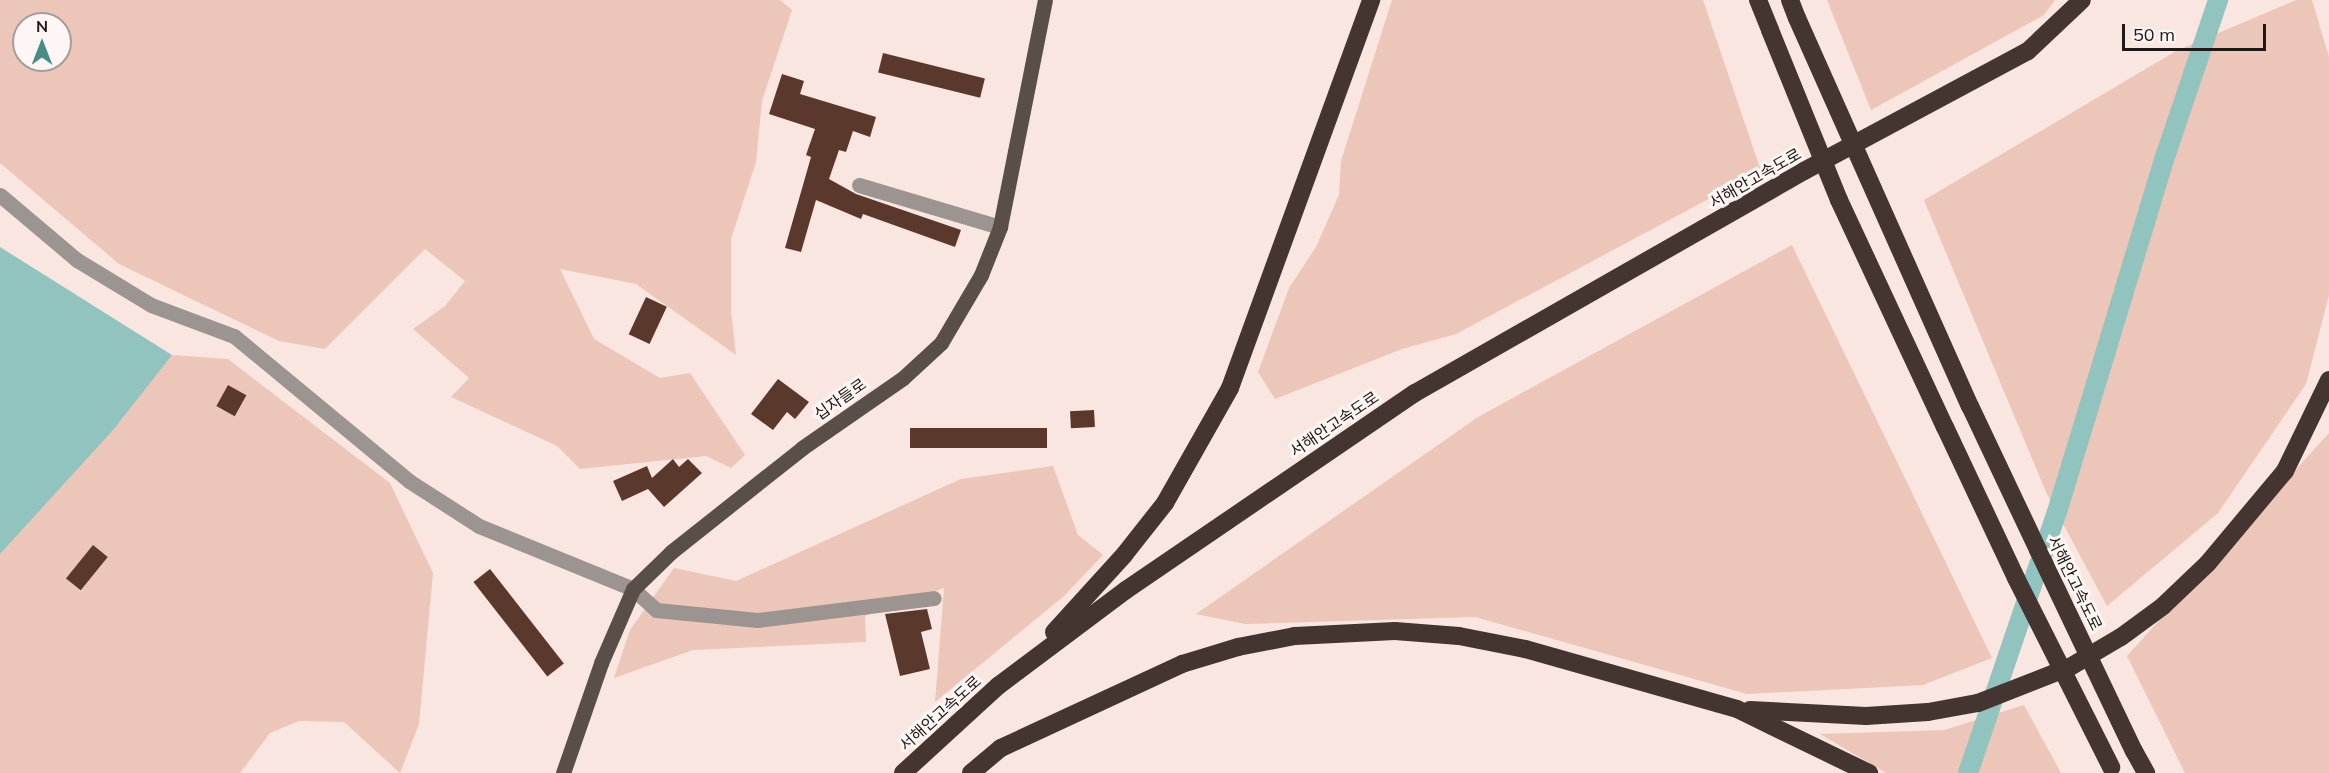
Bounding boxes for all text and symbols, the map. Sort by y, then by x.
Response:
north arrow [12,12,72,72]
scale bar [2125,12,2269,50]
text: N [36,16,48,36]
text: 50 m [2133,23,2175,46]
street label: 서해안고속도로 [1706,144,1804,212]
street label: 십자들로 [810,374,870,424]
street label: 서해안고속도로 [1286,387,1382,461]
street label: 서해안고속도로 [2044,532,2106,634]
street label: 서해안고속도로 [895,671,985,755]

